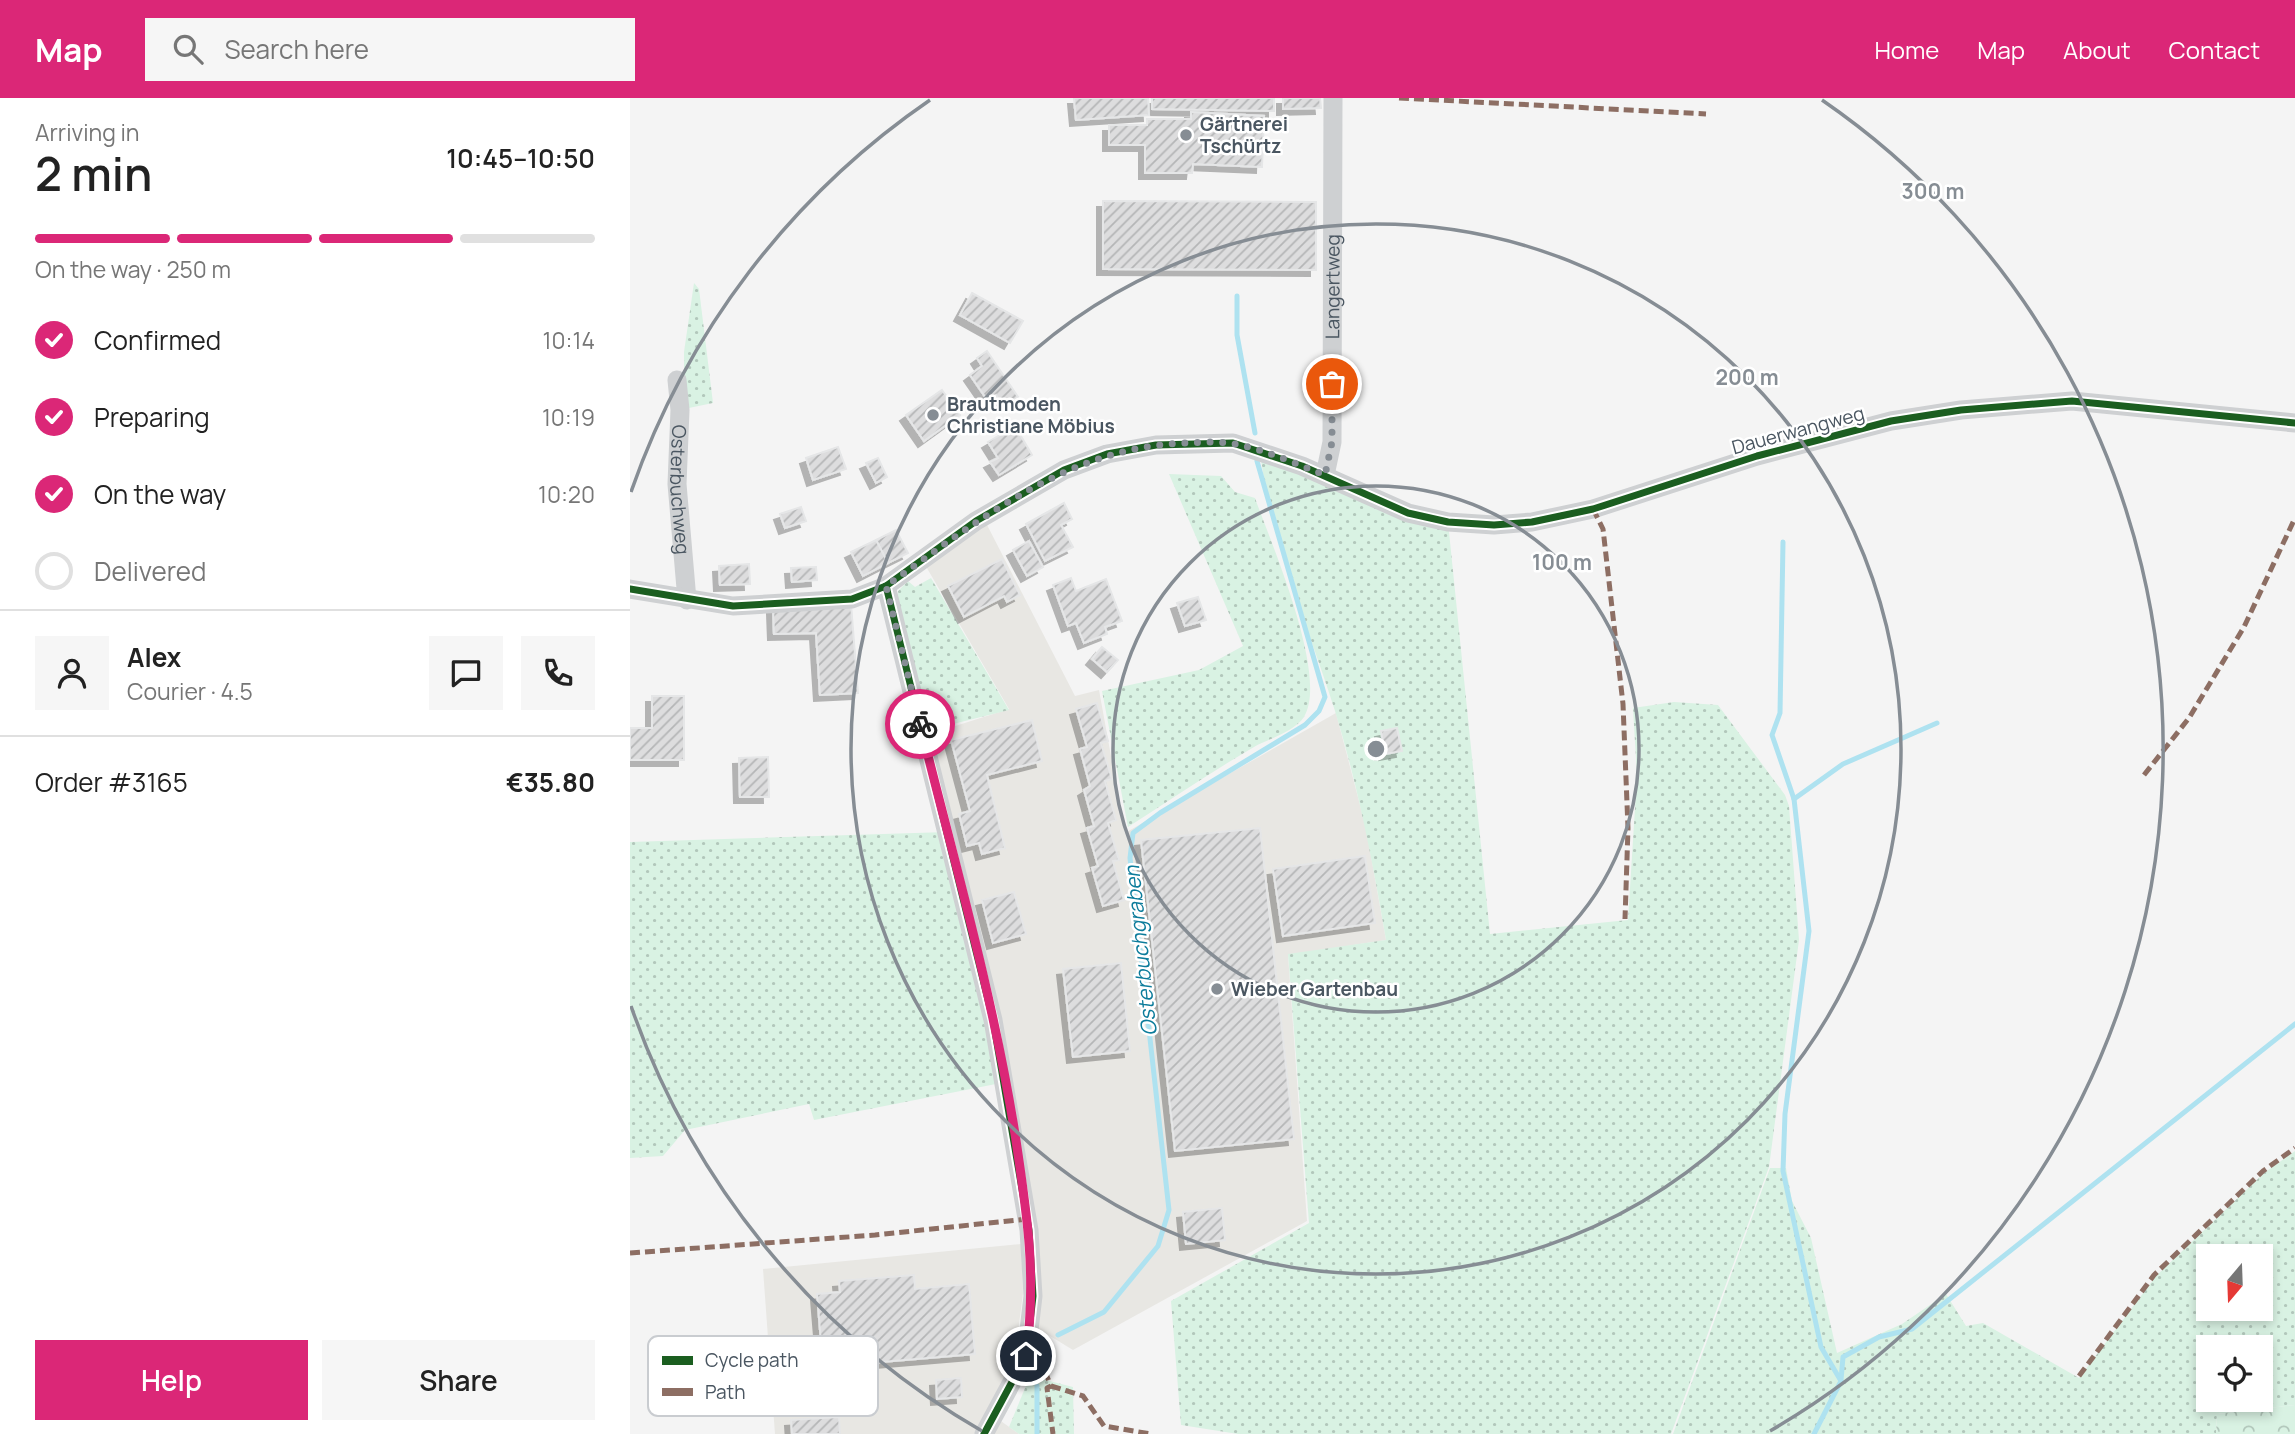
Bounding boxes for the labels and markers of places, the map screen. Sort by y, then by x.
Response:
place label: Gärtnerei Tschürtz [1200,111,1288,159]
marker: Gärtnerei Tschürtz [1178,127,1194,143]
pin [1302,354,1362,414]
place label: Brautmoden Christiane Möbius [947,391,1115,439]
marker: Brautmoden Christiane Möbius [925,407,941,423]
centre of rings [1364,737,1388,761]
place label: Wieber Gartenbau [1231,976,1398,1002]
marker: Wieber Gartenbau [1209,981,1225,997]
pin [996,1326,1056,1386]

